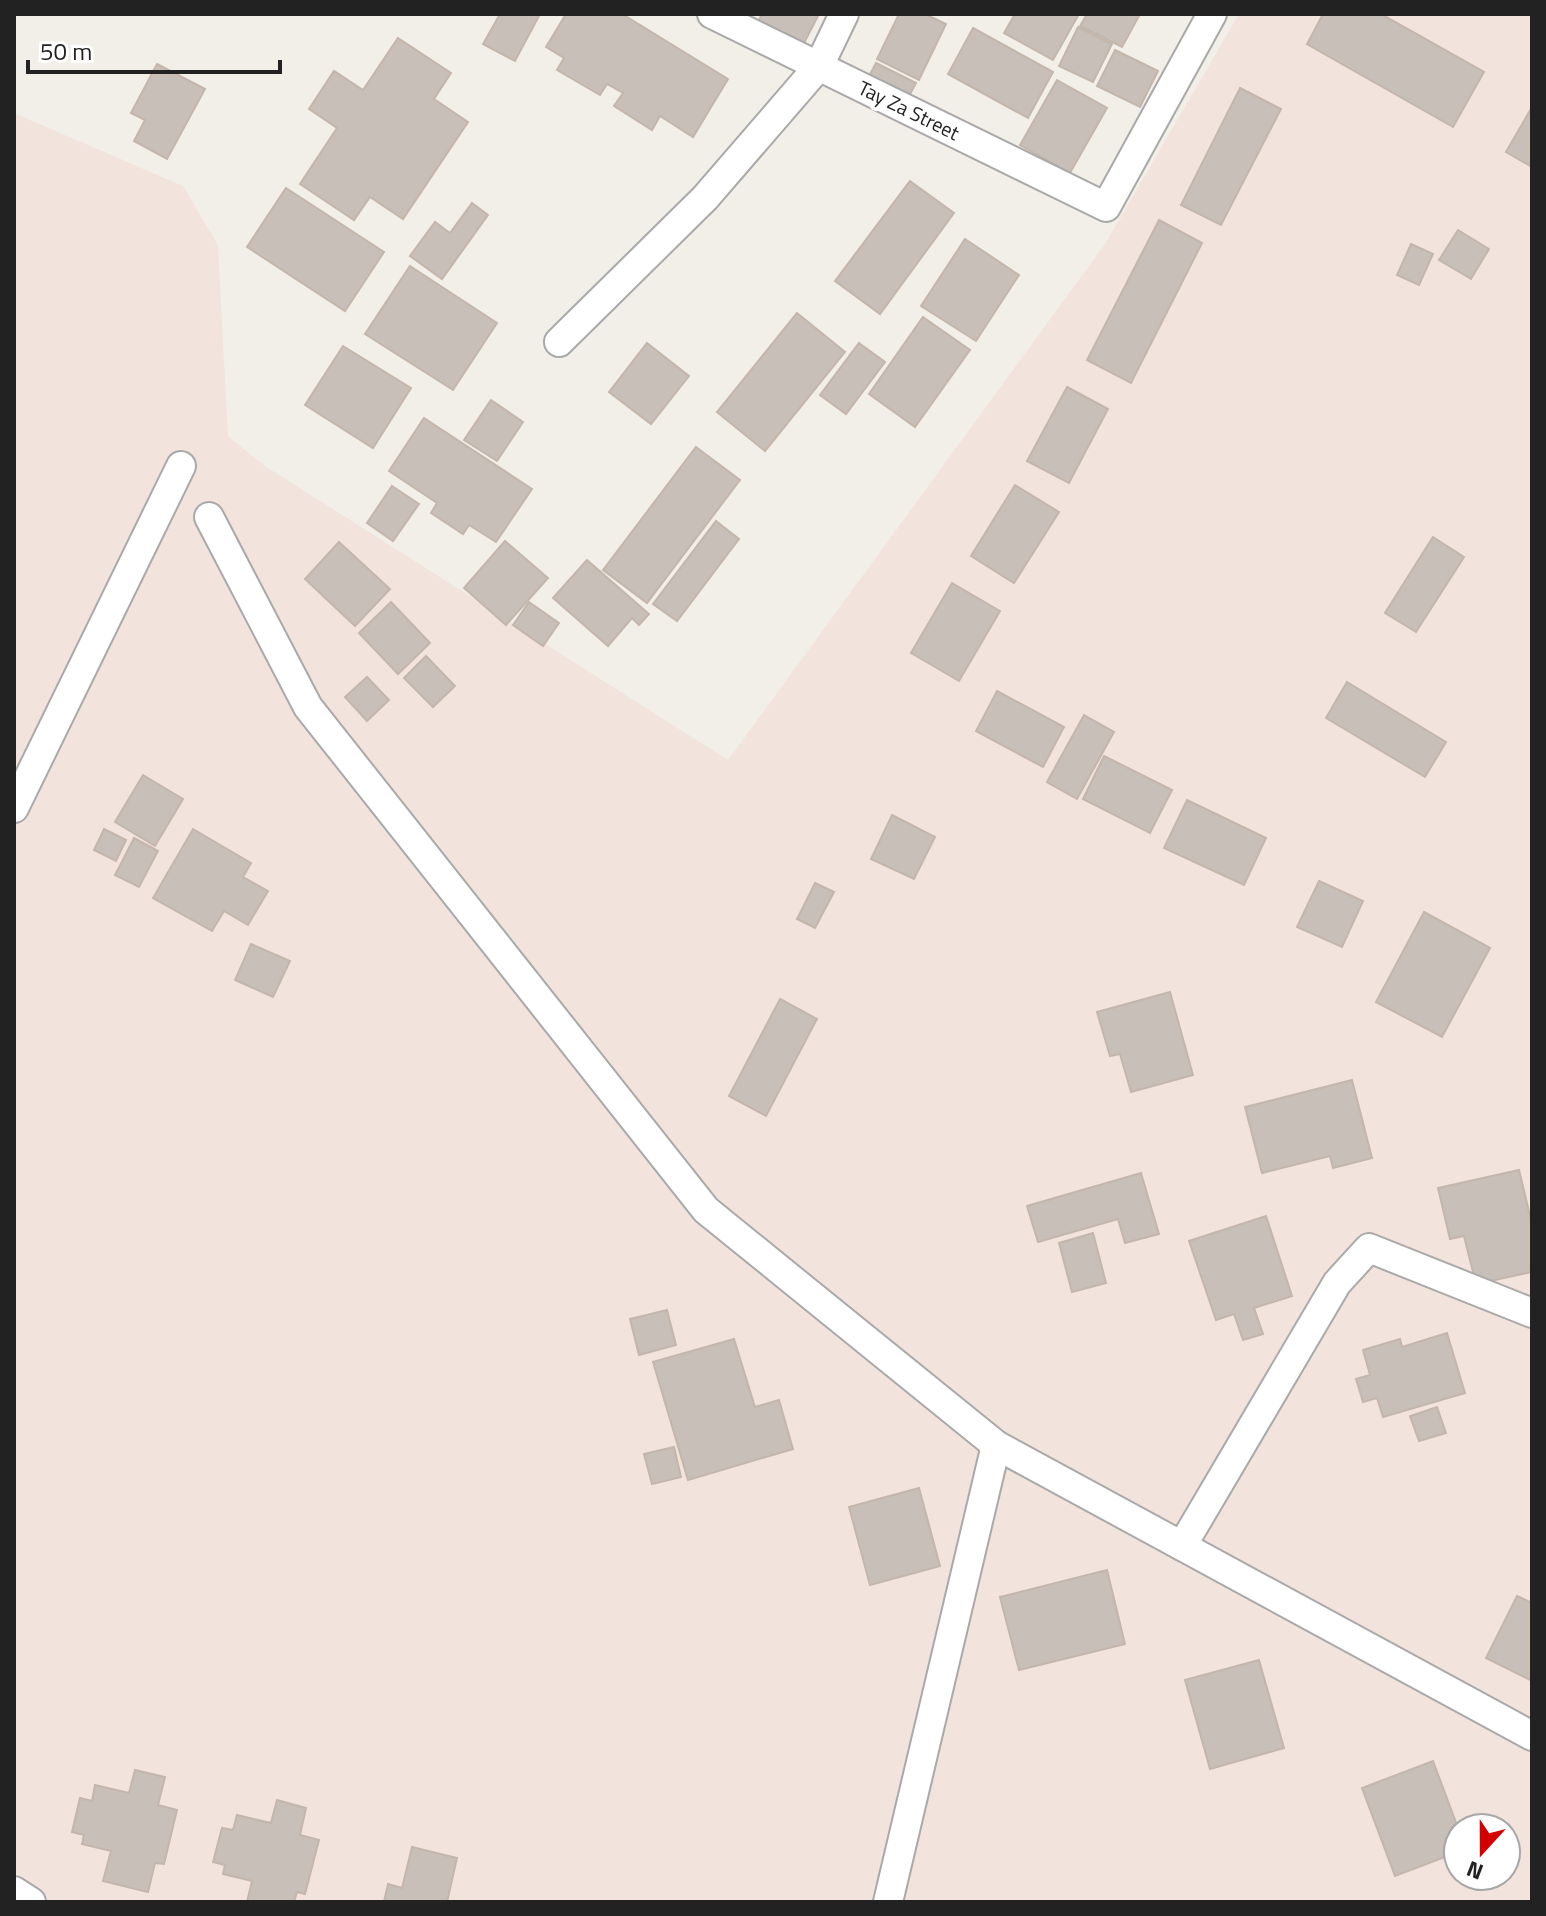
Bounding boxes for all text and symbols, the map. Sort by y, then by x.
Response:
scale bar [28,24,280,74]
text: 50 m [40,33,92,69]
street label: Tay Za Street [853,72,965,148]
north arrow [1442,1812,1522,1892]
text: N [1462,1852,1488,1889]

